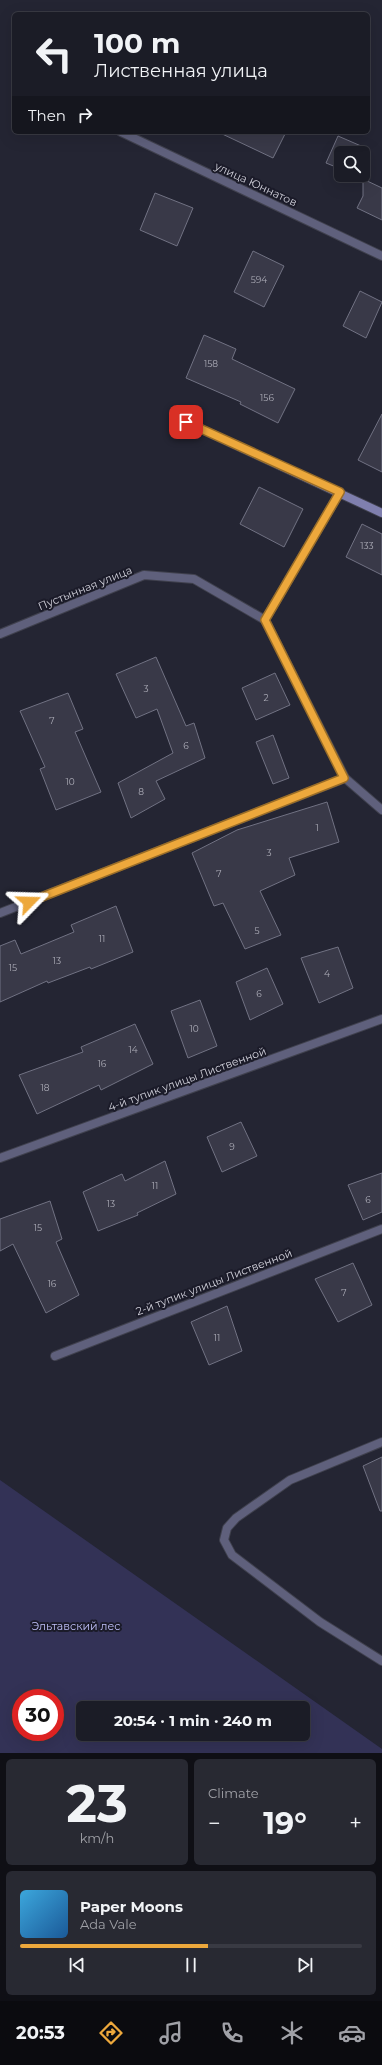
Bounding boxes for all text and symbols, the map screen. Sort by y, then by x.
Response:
text: 100 m [94,26,180,60]
icon: left [28,28,80,80]
text: Лиственная улица [94,60,268,82]
icon: right [74,104,96,126]
text: Then [28,106,66,125]
map controls [334,146,370,182]
button: search [334,146,370,182]
street label: улица Юннатов [212,158,299,209]
house number: 594 [251,274,267,285]
house number: 158 [204,358,218,369]
house number: 156 [260,392,274,403]
pin [169,405,203,439]
icon: arrive [175,411,197,433]
house number: 133 [360,540,374,551]
street label: Пустынная улица [36,563,134,613]
house number: 3 [143,683,149,694]
house number: 2 [263,692,269,703]
house number: 7 [49,715,55,726]
house number: 6 [183,740,189,751]
house number: 10 [65,776,75,787]
house number: 8 [138,786,144,797]
house number: 1 [315,822,319,833]
house number: 3 [266,847,272,858]
house number: 7 [216,868,222,879]
position arrow [8,881,50,923]
house number: 5 [254,925,260,936]
house number: 11 [99,933,105,944]
house number: 13 [53,955,61,966]
house number: 15 [9,962,17,973]
house number: 4 [324,968,330,979]
house number: 6 [256,988,262,999]
house number: 10 [189,1023,199,1034]
street label: 4-й тупик улицы Лиственной [106,1044,268,1114]
house number: 14 [128,1044,138,1055]
house number: 16 [98,1058,107,1069]
house number: 18 [41,1082,50,1093]
house number: 9 [229,1141,235,1152]
house number: 11 [152,1180,158,1191]
house number: 6 [365,1194,371,1205]
house number: 13 [107,1198,115,1209]
house number: 15 [34,1222,42,1233]
street label: 2-й тупик улицы Лиственной [134,1246,294,1318]
house number: 16 [48,1278,57,1289]
house number: 7 [341,1287,347,1298]
house number: 11 [214,1332,220,1343]
park label: Эльтавский лес [31,1619,121,1633]
speed limit sign: 30 [12,1689,64,1741]
text: 20:54 · 1 min · 240 m [114,1711,272,1730]
text: 23 [66,1772,128,1835]
text: Climate [208,1785,259,1801]
text: 19° [263,1805,307,1842]
text: − [208,1810,221,1837]
text: + [349,1810,362,1837]
text: km/h [80,1830,114,1846]
text: Paper Moons [80,1897,183,1916]
text: Ada Vale [80,1916,137,1932]
icon: previous [66,1954,88,1976]
icon: pause [180,1954,202,1976]
icon: next [294,1954,316,1976]
icon: directions [97,2019,125,2047]
icon: music [157,2019,185,2047]
icon: phone [218,2019,246,2047]
icon: climate [278,2019,306,2047]
icon: car [338,2019,366,2047]
text: 20:53 [16,2022,65,2044]

